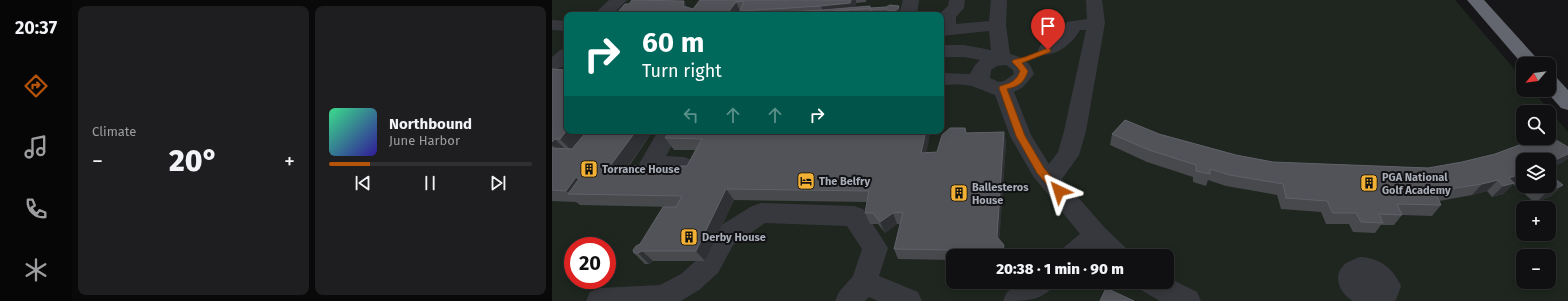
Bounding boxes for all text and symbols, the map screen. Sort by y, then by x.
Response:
pin [1031,9,1065,50]
icon: arrive [1037,15,1059,37]
text: 20:37 [15,17,57,39]
text: 60 m [642,26,704,59]
icon: right [576,28,628,80]
north arrow [1516,57,1556,97]
map controls [1516,57,1556,289]
text: Turn right [642,60,722,82]
icon: directions [22,72,50,100]
icon: left [680,104,702,126]
icon: ahead [722,104,744,126]
icon: ahead [764,104,786,126]
icon: right [806,104,828,126]
button: search [1516,105,1556,145]
text: Northbound [389,115,472,133]
text: Climate [92,124,136,139]
icon: music [22,133,50,161]
text: June Harbor [389,133,460,148]
text: 20° [169,143,218,179]
text: − [92,148,103,175]
text: + [284,148,295,175]
button: layers [1516,153,1556,193]
building icon: Torrance House [579,159,599,179]
place label: Torrance House [602,163,680,176]
position arrow [1038,170,1080,212]
hotel icon: The Belfry [796,171,816,191]
place label: PGA National Golf Academy [1382,171,1451,197]
icon: previous [352,172,374,194]
icon: pause [419,172,441,194]
icon: next [487,172,509,194]
building icon: PGA National Golf Academy [1359,173,1379,193]
place label: The Belfry [819,175,870,188]
place label: Ballesteros House [972,181,1029,207]
building icon: Ballesteros House [949,183,969,203]
icon: phone [22,195,50,223]
button: + [1516,201,1556,241]
building icon: Derby House [679,227,699,247]
place label: Derby House [702,231,766,244]
speed limit sign: 20 [564,237,616,289]
button: − [1516,249,1556,289]
icon: climate [22,256,50,284]
text: 20:38 · 1 min · 90 m [996,260,1124,278]

